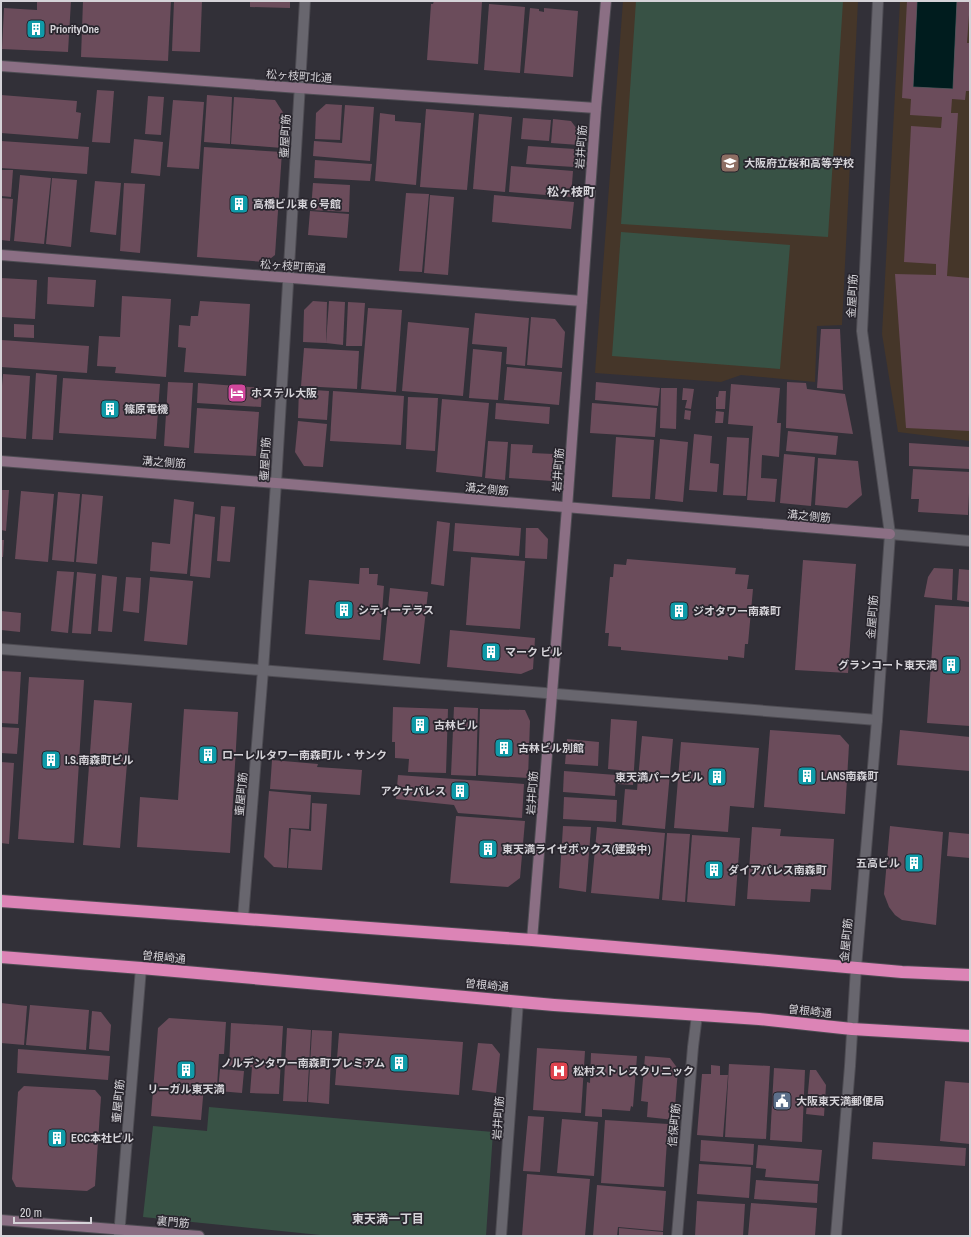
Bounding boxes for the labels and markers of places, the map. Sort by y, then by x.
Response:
building icon: PriorityOne [25,18,47,40]
place label: PriorityOne [50,22,99,36]
school or university icon: 大阪府立桜和高等学校 [719,152,741,174]
place label: 大阪府立桜和高等学校 [744,156,854,170]
building icon: 高橋ビル東６号館 [228,193,250,215]
place label: 高橋ビル東６号館 [253,197,341,211]
hotel icon: ホステル大阪 [226,382,248,404]
place label: ホステル大阪 [251,386,317,400]
building icon: 篠原電機 [99,398,121,420]
place label: 篠原電機 [124,402,168,416]
building icon: シティーテラス [333,599,355,621]
building icon: ジオタワー南森町 [668,600,690,622]
place label: シティーテラス [358,603,434,617]
place label: ジオタワー南森町 [693,604,781,618]
building icon: マーク ビル [480,641,502,663]
place label: マーク ビル [505,645,563,659]
building icon: グランコート東天満 [940,654,962,676]
place label: グランコート東天満 [838,658,937,672]
building icon: 古林ビル [409,714,431,736]
place label: 古林ビル [434,718,478,732]
building icon: 古林ビル別館 [493,737,515,759]
place label: 古林ビル別館 [518,741,584,755]
building icon: ローレルタワー南森町ル・サンク [197,744,219,766]
place label: ローレルタワー南森町ル・サンク [222,748,387,762]
building icon: I.S.南森町ビル [40,749,62,771]
place label: I.S.南森町ビル [65,753,134,767]
building icon: LANS南森町 [796,765,818,787]
building icon: 東天満パークビル [706,766,728,788]
place label: LANS南森町 [821,769,879,783]
place label: 東天満パークビル [615,770,703,784]
building icon: アクナパレス [449,780,471,802]
place label: アクナパレス [381,784,446,798]
building icon: 東天満ライゼボックス(建設中) [477,838,499,860]
place label: 東天満ライゼボックス(建設中) [502,842,651,856]
building icon: 五高ビル [903,852,925,874]
place label: 五高ビル [856,856,900,870]
building icon: ダイアパレス南森町 [703,859,725,881]
place label: ダイアパレス南森町 [728,863,827,877]
building icon: ノルデンタワー南森町プレミアム [388,1052,410,1074]
place label: ノルデンタワー南森町プレミアム [221,1056,385,1070]
building icon: リーガル東天満 [175,1059,197,1081]
hospital icon: 松村ストレスクリニック [548,1060,570,1082]
place label: 松村ストレスクリニック [573,1064,694,1078]
place label: リーガル東天満 [148,1082,225,1096]
public building icon: 大阪東天満郵便局 [771,1090,793,1112]
place label: 大阪東天満郵便局 [796,1094,884,1108]
building icon: ECC本社ビル [46,1127,68,1149]
place label: ECC本社ビル [71,1131,134,1145]

